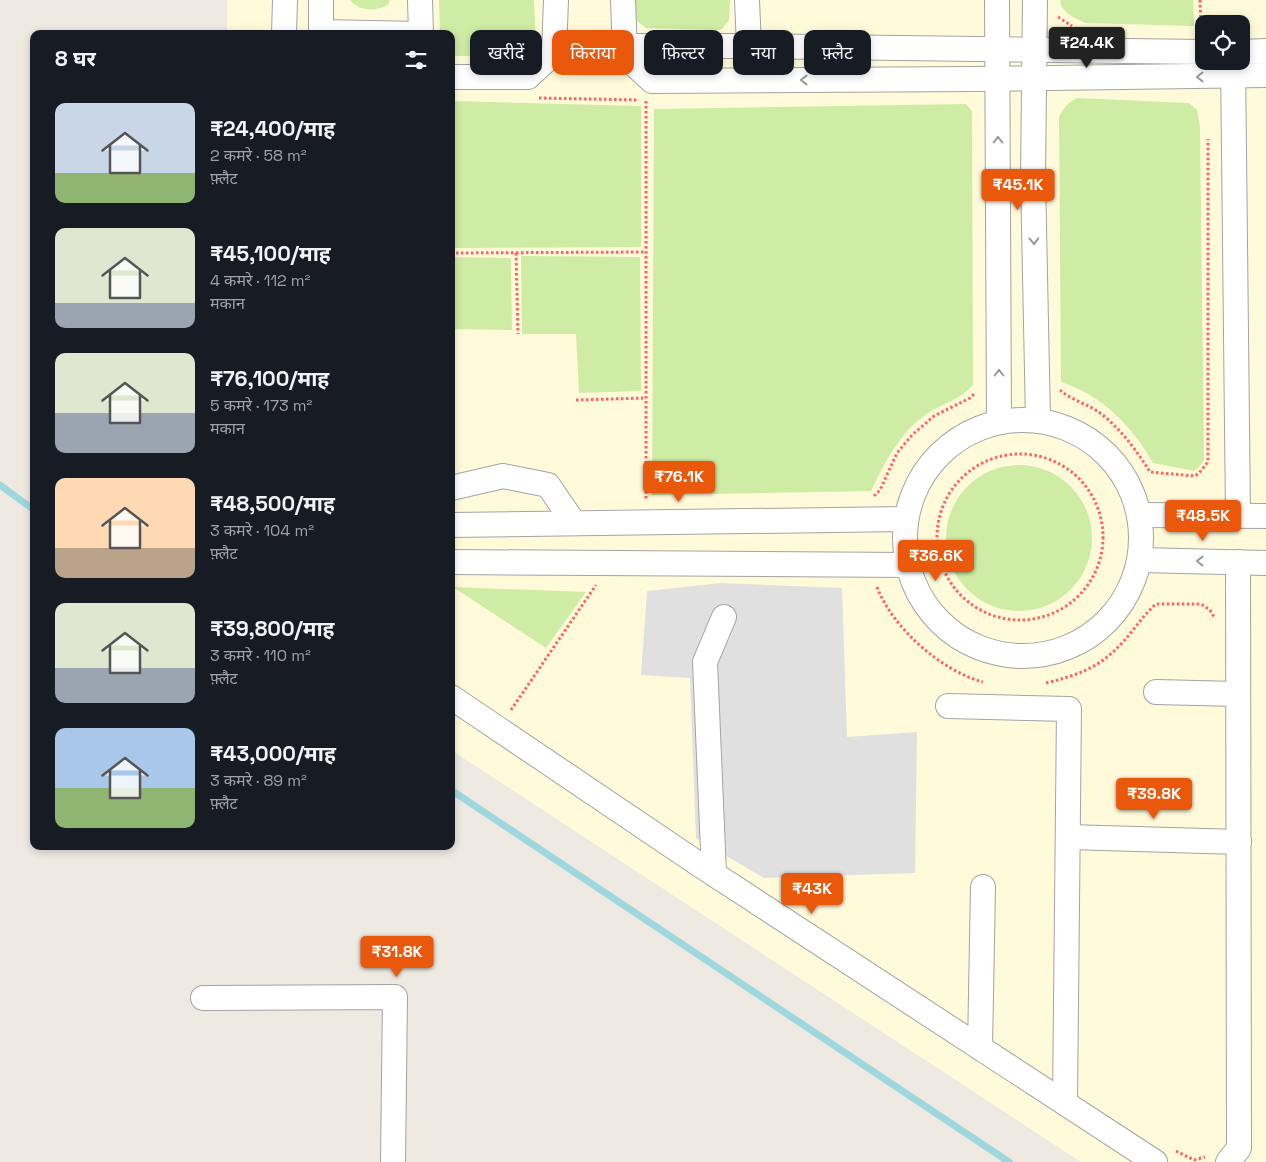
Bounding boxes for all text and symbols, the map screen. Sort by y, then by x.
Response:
map controls [1195,15,1250,70]
button: locate [1195,15,1250,70]
pin: ₹24.4K [1046,27,1128,69]
chip: खरीदें [470,30,542,75]
chip: किराया [552,30,634,75]
chip: फ़िल्टर [644,30,723,75]
chip: नया [733,30,794,75]
chip: फ़्लैट [804,30,871,75]
text: ₹24.4K [1060,32,1114,53]
text: 8 घर [55,45,96,72]
icon: filters [402,46,430,74]
one-way arrow [1196,72,1204,82]
one-way arrow [800,75,808,85]
text: ₹24,400/माह [210,115,335,142]
icon: home [95,123,155,183]
one-way arrow [993,136,1003,144]
text: 2 कमरे · 58 m² [210,145,307,166]
text: फ़्लैट [210,168,238,189]
pin: ₹45.1K [977,168,1059,211]
text: ₹45.1K [993,174,1043,195]
one-way arrow [1029,238,1039,245]
text: ₹45,100/माह [210,240,331,267]
icon: home [95,248,155,308]
text: 4 कमरे · 112 m² [210,270,310,291]
text: मकान [210,293,245,314]
text: ₹76,100/माह [210,365,329,392]
one-way arrow [994,369,1004,376]
icon: home [95,373,155,433]
text: 5 कमरे · 173 m² [210,395,312,416]
text: मकान [210,418,245,439]
pin: ₹76.1K [638,460,720,503]
text: ₹76.1K [654,466,704,487]
text: ₹48,500/माह [210,490,335,517]
icon: home [95,498,155,558]
pin: ₹48.5K [1162,500,1244,542]
text: ₹48.5K [1176,505,1230,526]
text: 3 कमरे · 104 m² [210,520,314,541]
pin: ₹36.6K [895,540,977,582]
text: फ़्लैट [210,543,238,564]
text: ₹36.6K [909,545,963,566]
one-way arrow [1196,556,1204,567]
text: ₹39,800/माह [210,615,335,642]
icon: home [95,623,155,683]
text: 3 कमरे · 110 m² [210,645,311,666]
text: फ़्लैट [210,668,238,689]
text: ₹43,000/माह [210,740,336,767]
icon: home [95,748,155,808]
text: 3 कमरे · 89 m² [210,770,307,791]
pin: ₹39.8K [1113,778,1195,820]
text: ₹39.8K [1127,783,1181,804]
text: फ़्लैट [210,793,238,814]
pin: ₹43K [782,872,842,915]
text: ₹43K [792,878,832,899]
pin: ₹31.8K [356,936,438,978]
text: ₹31.8K [371,941,423,962]

